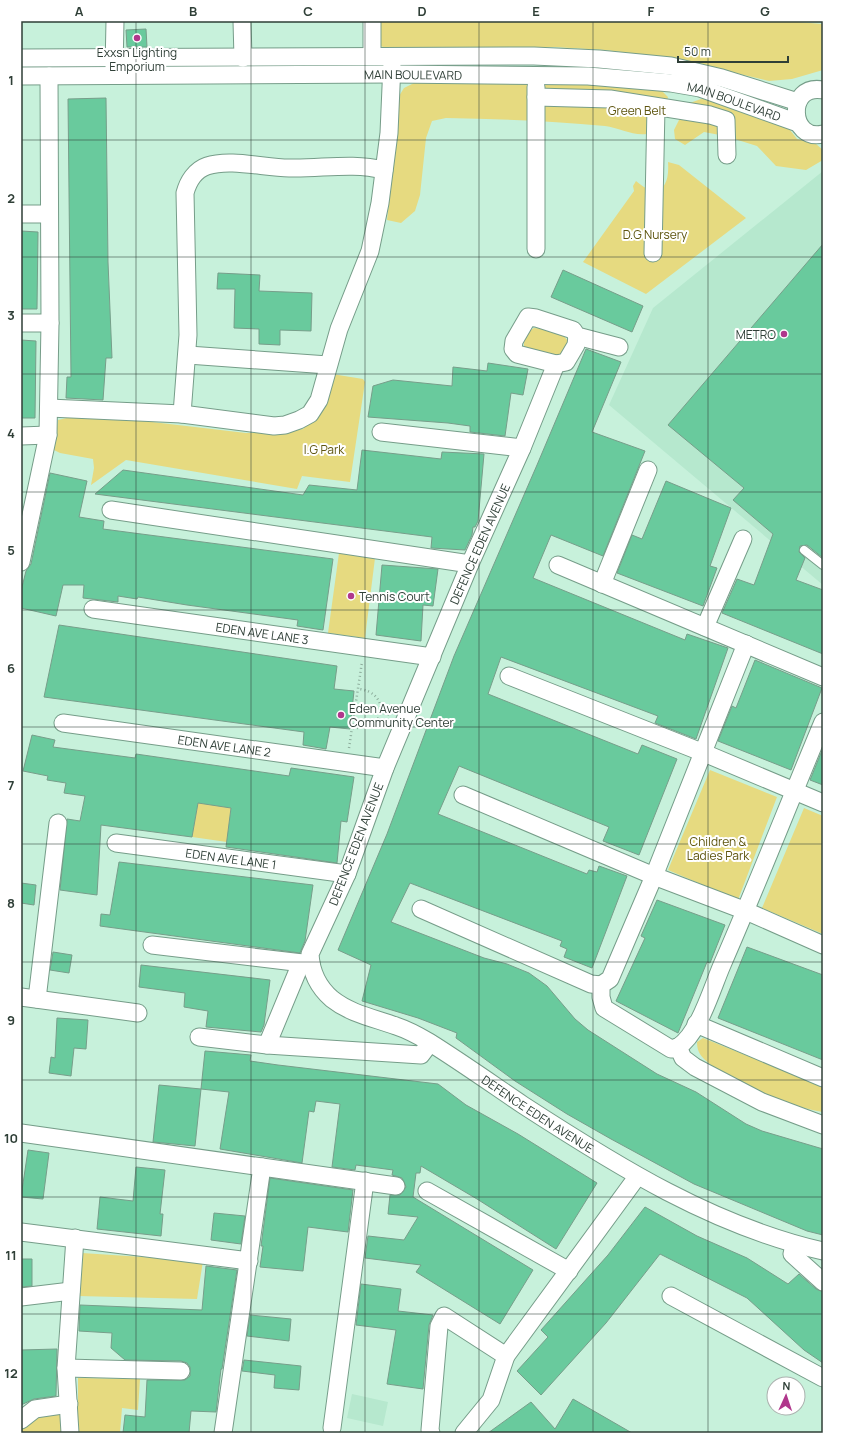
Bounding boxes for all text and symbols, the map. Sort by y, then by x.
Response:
text: A [75,2,84,20]
text: B [189,2,197,20]
text: C [303,2,313,20]
text: D [417,2,427,20]
text: E [532,2,540,20]
text: F [648,2,655,20]
text: G [760,2,770,20]
marker: Exxsn Lighting Emporium [132,33,142,43]
scale bar [678,38,788,64]
text: 50 m [684,43,711,60]
place label: Exxsn Lighting Emporium [97,44,177,75]
street label: MAIN BOULEVARD [364,65,462,83]
text: 1 [8,71,14,89]
street label: MAIN BOULEVARD [686,77,783,125]
park label: Green Belt [608,102,666,119]
text: 2 [7,189,15,207]
park label: D.G Nursery [623,226,688,243]
text: 3 [7,306,15,324]
place label: METRO [736,326,776,343]
marker: METRO [779,329,789,339]
text: 4 [7,424,15,442]
park label: I.G Park [304,441,345,458]
street label: DEFENCE EDEN AVENUE [446,481,514,607]
text: 5 [7,541,15,559]
place label: Tennis Court [359,588,430,605]
marker: Tennis Court [346,591,356,601]
street label: EDEN AVE LANE 3 [215,618,310,648]
text: 6 [7,659,15,677]
place label: Eden Avenue Community Center [349,700,455,731]
marker: Eden Avenue Community Center [336,710,346,720]
street label: EDEN AVE LANE 2 [177,731,272,760]
text: 7 [8,776,15,794]
street label: DEFENCE EDEN AVENUE [325,780,387,908]
park label: Children & Ladies Park [687,833,750,864]
street label: EDEN AVE LANE 1 [184,844,277,873]
text: 8 [7,894,15,912]
text: 9 [7,1011,15,1029]
street label: DEFENCE EDEN AVENUE [479,1071,597,1157]
text: 10 [4,1129,18,1147]
text: 11 [5,1246,17,1264]
text: 12 [4,1364,18,1382]
north arrow [766,1376,806,1416]
text: N [782,1378,791,1393]

